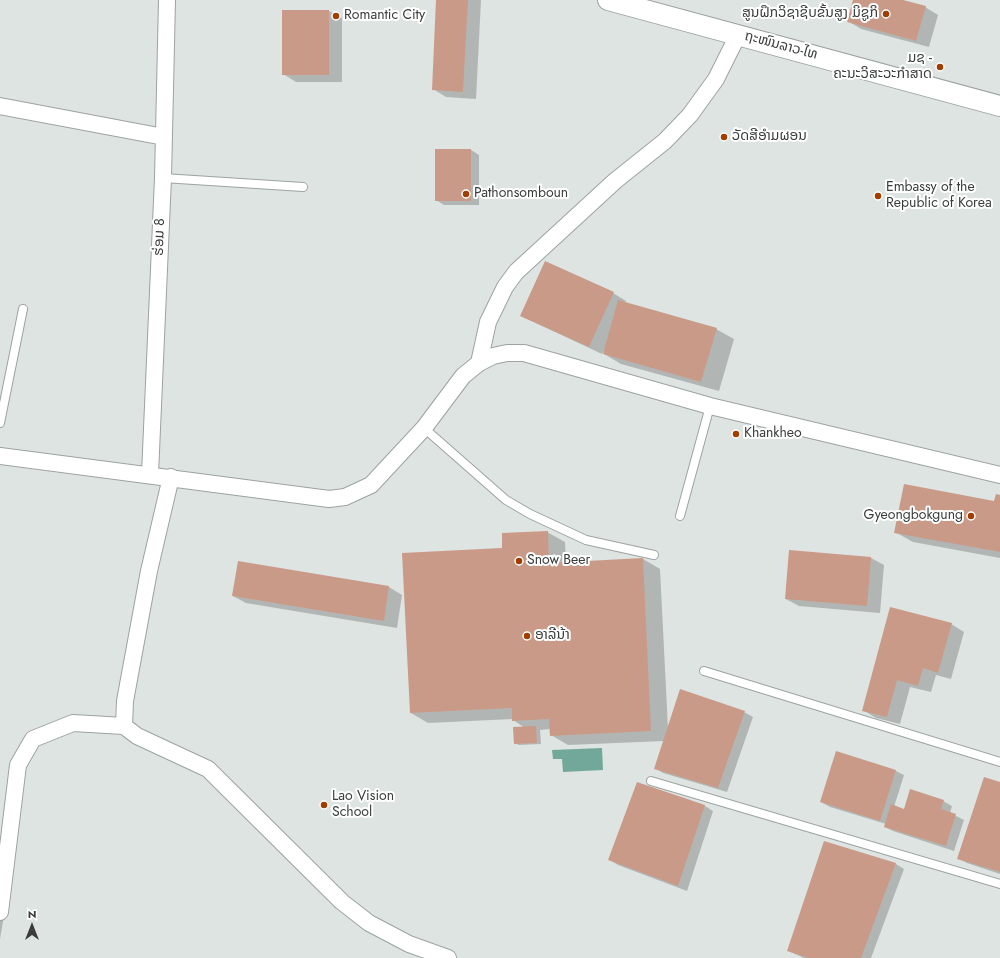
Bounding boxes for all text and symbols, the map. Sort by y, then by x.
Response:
place label: ສູນຝຶກວິຊາຊີບຂັ້ນສູງ ມິຊູກິ [742,6,878,22]
place label: Romantic City [344,8,425,24]
marker: ສູນຝຶກວິຊາຊີບຂັ້ນສູງ ມິຊູກິ [881,9,891,19]
marker: Romantic City [331,11,341,21]
street label: ຖະໜົນລາວ-ໄທ [743,28,819,64]
place label: ມຊ - ຄະນະວິສະວະກຳສາດ [833,51,932,84]
marker: ມຊ - ຄະນະວິສະວະກຳສາດ [935,62,945,72]
place label: ວັດສີອຳມຜອນ [732,129,807,145]
marker: ວັດສີອຳມຜອນ [719,132,729,142]
place label: Embassy of the Republic of Korea [886,180,992,212]
place label: Pathonsomboun [474,186,568,202]
marker: Pathonsomboun [461,189,471,199]
marker: Embassy of the Republic of Korea [873,191,883,201]
street label: ຮ່ອມ 8 [151,218,169,256]
place label: Khankheo [744,426,802,442]
marker: Khankheo [731,429,741,439]
place label: Gyeongbokgung [864,508,963,524]
marker: Gyeongbokgung [966,511,976,521]
place label: Snow Beer [527,553,590,569]
marker: Snow Beer [514,556,524,566]
place label: ອາລີນ້າ [535,628,570,644]
marker: ອາລີນ້າ [522,631,532,641]
place label: Lao Vision School [332,789,394,822]
marker: Lao Vision School [319,800,329,810]
north arrow [12,906,52,946]
text: N [28,906,36,922]

